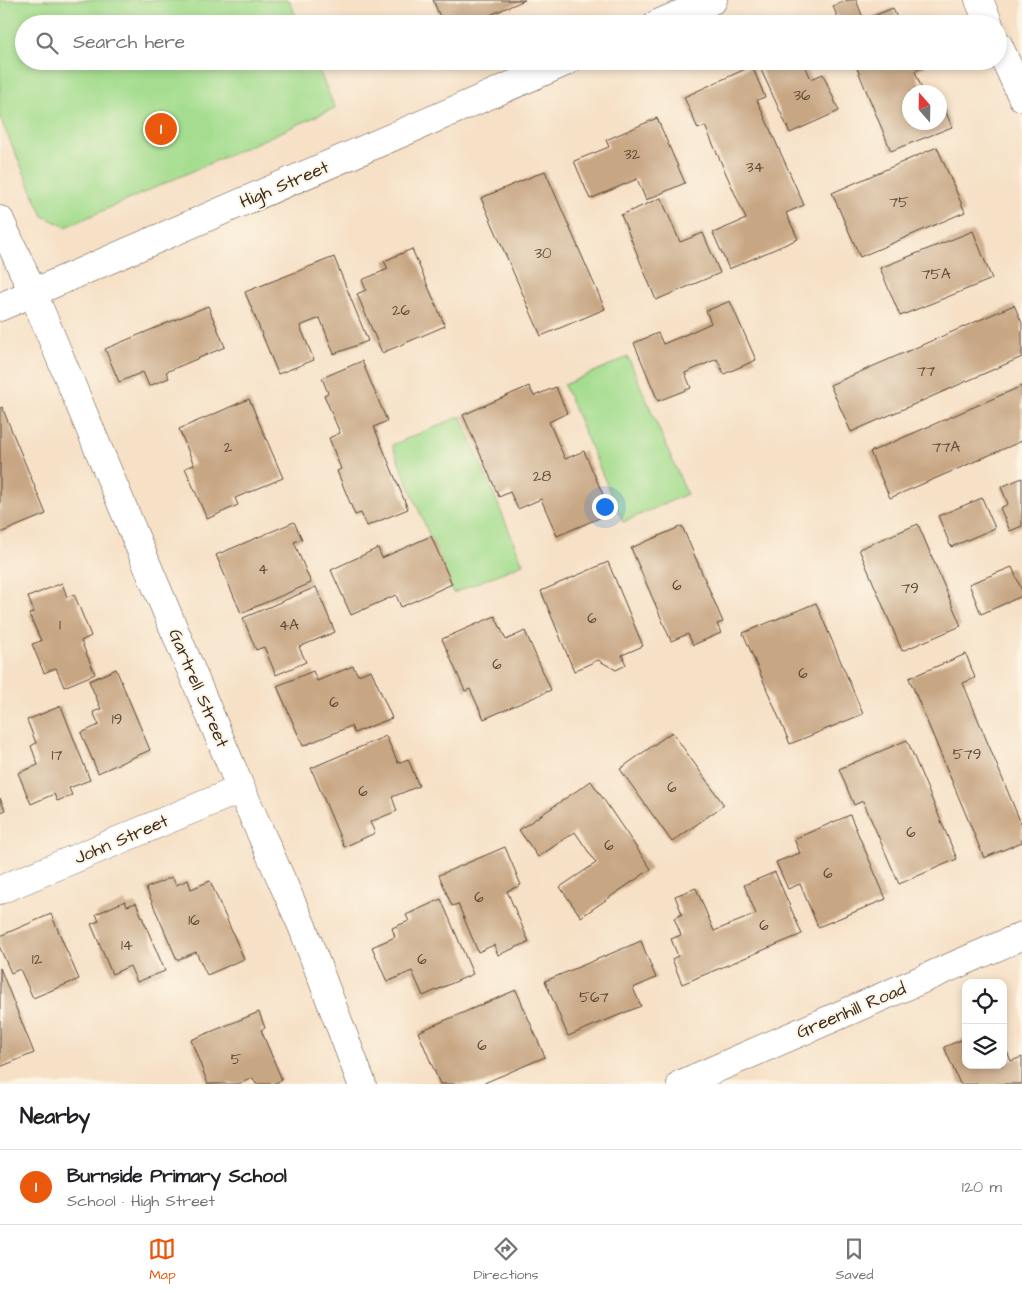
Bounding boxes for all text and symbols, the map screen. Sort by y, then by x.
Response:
search box [15,15,1007,70]
icon: search [33,29,61,57]
text: Search here [73,29,185,56]
house number: 36 [793,85,811,106]
north arrow [902,85,947,130]
pin: 1 [145,110,177,148]
house number: 32 [624,144,641,165]
street label: High Street [236,154,334,215]
house number: 34 [746,157,764,178]
house number: 75 [889,192,909,213]
house number: 30 [534,243,552,264]
house number: 75A [921,264,951,285]
house number: 26 [392,300,411,321]
house number: 77 [917,361,935,382]
house number: 2 [224,437,233,458]
house number: 77A [932,437,960,458]
house number: 28 [533,466,551,487]
your location [592,494,618,520]
house number: 4 [258,559,268,580]
house number: 6 [672,575,682,596]
house number: 79 [901,578,919,599]
house number: 6 [587,608,597,629]
house number: 1 [59,615,61,636]
house number: 4A [279,615,299,636]
street label: Gartrell Street [162,625,235,752]
house number: 6 [492,654,502,675]
house number: 6 [798,663,808,684]
house number: 6 [329,692,339,713]
house number: 19 [112,709,122,730]
house number: 579 [953,744,981,765]
house number: 17 [51,745,63,766]
house number: 6 [667,777,677,798]
house number: 6 [358,781,368,802]
street label: John Street [70,808,173,871]
house number: 6 [906,822,916,843]
house number: 6 [604,835,614,856]
house number: 6 [823,863,833,884]
house number: 6 [474,887,484,908]
house number: 16 [188,910,200,931]
house number: 6 [759,915,769,936]
house number: 14 [121,935,133,956]
house number: 12 [32,949,43,970]
house number: 6 [417,949,427,970]
street label: Greenhill Road [793,976,910,1045]
map controls [962,979,1007,1069]
button: locate [962,979,1007,1024]
house number: 567 [579,987,609,1008]
button: layers [962,1024,1007,1069]
house number: 6 [477,1035,487,1056]
house number: 5 [231,1049,242,1070]
text: Nearby [20,1102,90,1131]
text: Burnside Primary School [67,1163,287,1190]
text: 1 [35,1176,37,1198]
text: 120 m [962,1176,1002,1198]
text: School · High Street [67,1190,215,1212]
tab: Map [148,1235,176,1285]
tab: Directions [473,1235,538,1285]
tab: Saved [835,1235,874,1285]

